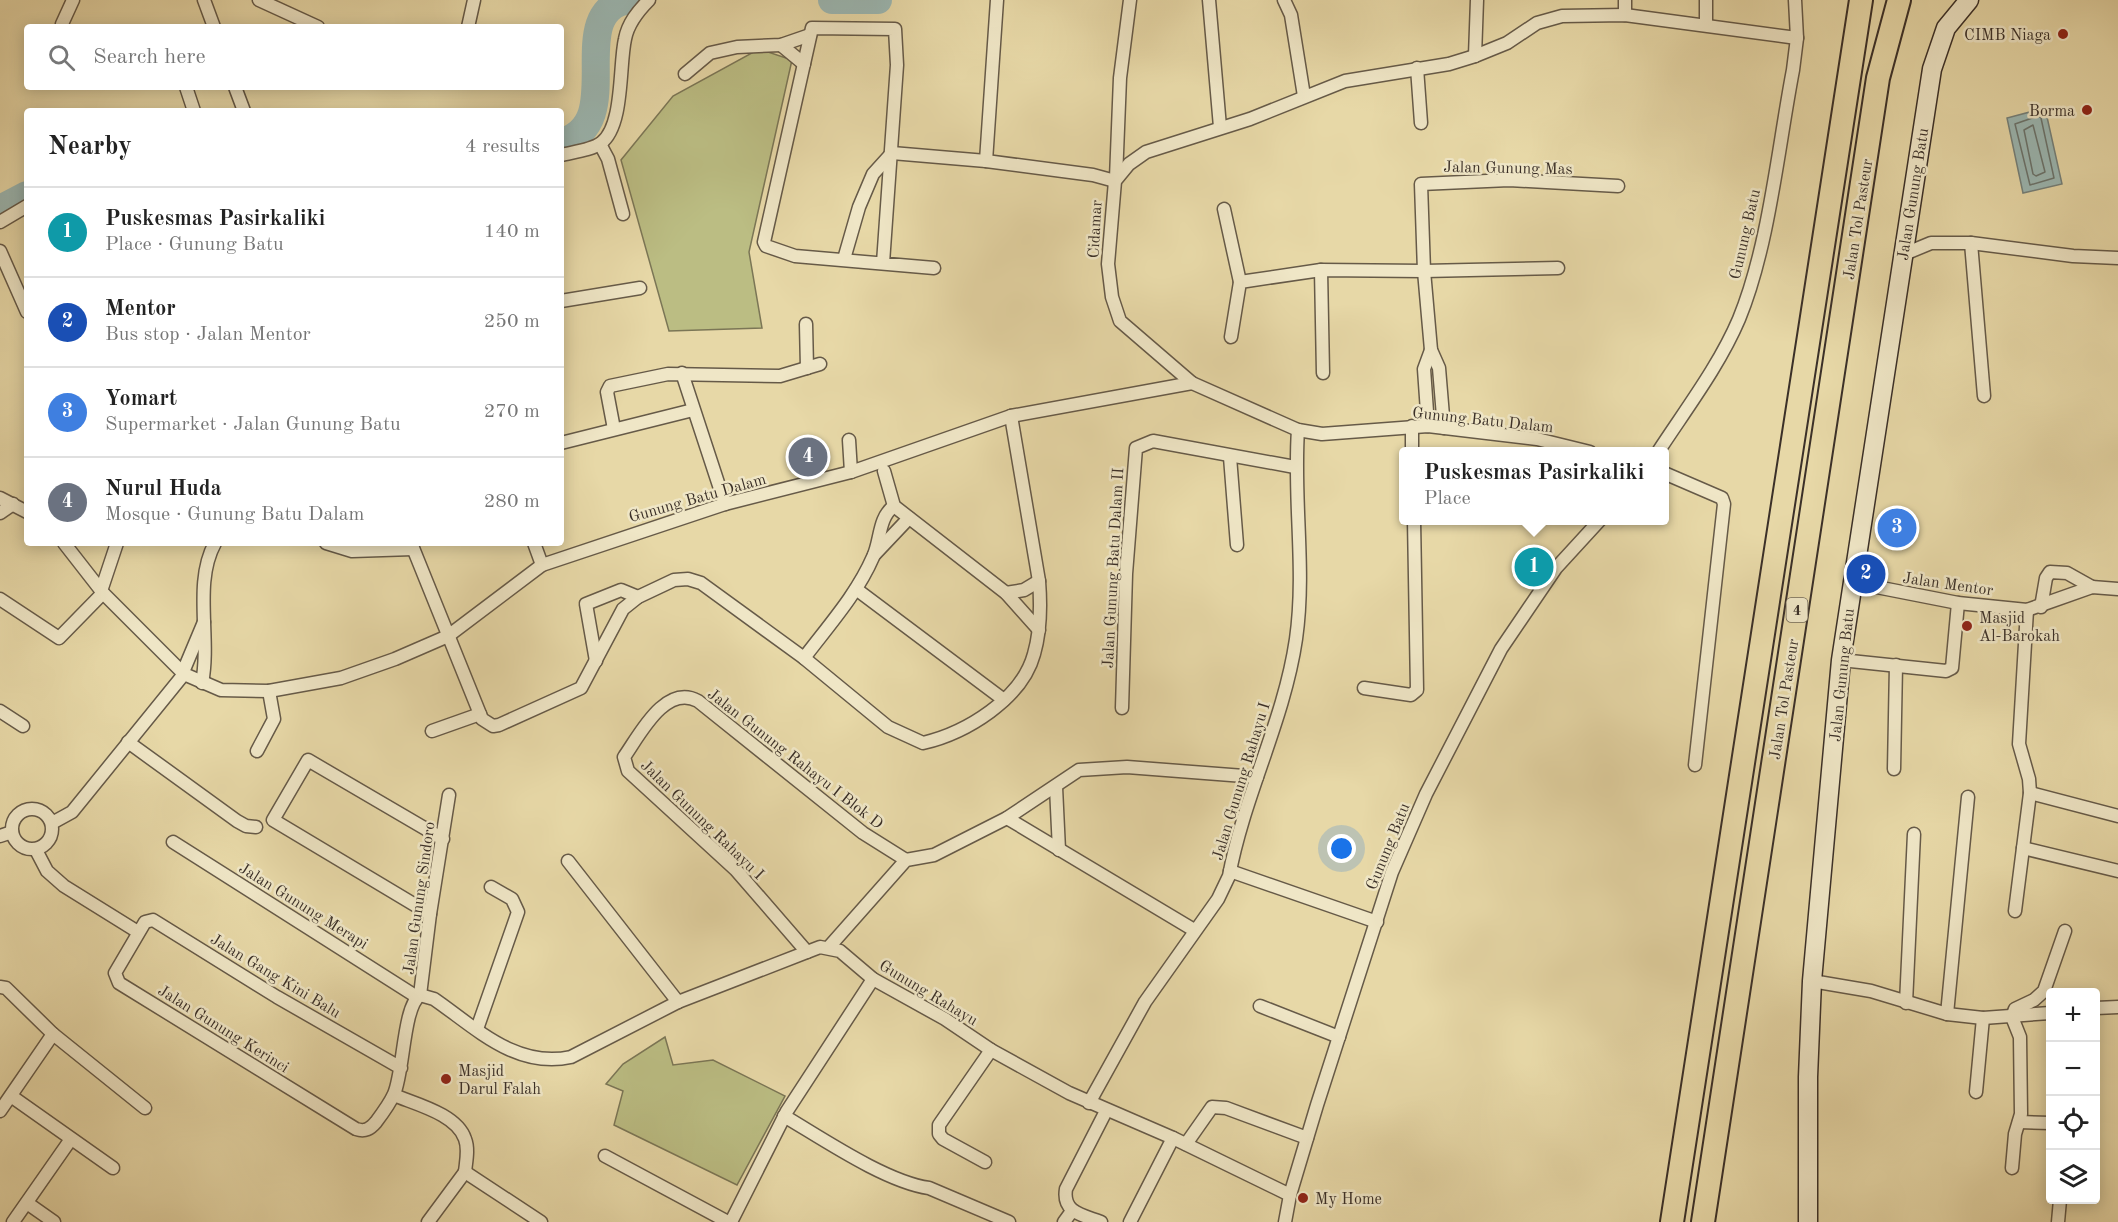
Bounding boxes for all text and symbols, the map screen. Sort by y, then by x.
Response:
search box [24,24,564,90]
marker: CIMB Niaga [2056,27,2070,41]
place label: CIMB Niaga [1964,28,2051,44]
icon: search [45,41,78,74]
text: Search here [93,46,206,68]
marker: Borma [2080,103,2094,117]
place label: Borma [2029,104,2075,120]
street label: Jalan Gunung Batu [1896,126,1932,262]
text: Nearby [48,134,132,160]
text: 4 results [465,137,540,157]
street label: Jalan Tol Pasteur [1842,157,1876,281]
street label: Jalan Gunung Mas [1443,160,1573,178]
street label: Gunung Batu [1728,187,1764,281]
street label: Cidamar [1086,199,1106,259]
text: Puskesmas Pasirkaliki [105,208,325,230]
text: 1 [62,222,73,242]
text: 140 m [484,222,540,242]
text: Place · Gunung Batu [105,235,284,255]
text: Mentor [105,298,176,320]
text: 2 [62,312,73,332]
text: 250 m [484,312,540,332]
text: Bus stop · Jalan Mentor [105,325,311,345]
text: Yomart [105,388,177,410]
text: 3 [62,402,73,422]
text: 270 m [484,402,540,422]
street label: Gunung Batu Dalam [1411,406,1554,436]
text: Supermarket · Jalan Gunung Batu [105,415,401,435]
pin: 4 [788,434,828,480]
popup [1399,447,1669,525]
text: Puskesmas Pasirkaliki [1424,462,1644,484]
street label: Jalan Gunung Batu Dalam II [1101,467,1127,669]
street label: Gunung Batu Dalam [627,472,768,526]
text: Nurul Huda [105,478,222,500]
text: Place [1424,489,1471,509]
text: 4 [62,492,73,512]
text: 280 m [484,492,540,512]
text: Mosque · Gunung Batu Dalam [105,505,364,525]
pin: 3 [1878,506,1916,550]
pin: 1 [1514,544,1553,590]
pin: 2 [1846,552,1886,596]
street label: Jalan Mentor [1901,571,1995,599]
road number: 4 [1786,598,1808,622]
street label: Jalan Gunung Batu [1828,607,1858,743]
place label: Masjid Al-Barokah [1979,611,2060,645]
marker: Masjid Al-Barokah [1960,619,1974,633]
street label: Jalan Tol Pasteur [1768,637,1802,761]
street label: Jalan Gunung Rahayu I Blok D [704,686,885,833]
street label: Jalan Gunung Rahayu I [1210,701,1274,863]
street label: Jalan Gunung Rahayu I [637,758,766,883]
street label: Gunung Batu [1364,801,1414,892]
street label: Jalan Gunung Sindoro [401,821,439,976]
your location [1327,834,1356,863]
street label: Jalan Gunung Merapi [236,860,370,953]
street label: Jalan Gang Kini Balu [207,932,343,1022]
street label: Gunung Rahayu [876,958,980,1030]
street label: Jalan Gunung Kerinci [155,983,291,1077]
map controls [2046,988,2100,1204]
button: + [2046,988,2100,1042]
button: − [2046,1042,2100,1096]
place label: Masjid Darul Falah [458,1064,541,1098]
marker: Masjid Darul Falah [439,1072,453,1086]
button: locate [2046,1096,2100,1150]
button: layers [2046,1150,2100,1204]
marker: My Home [1296,1191,1310,1205]
place label: My Home [1315,1192,1382,1208]

